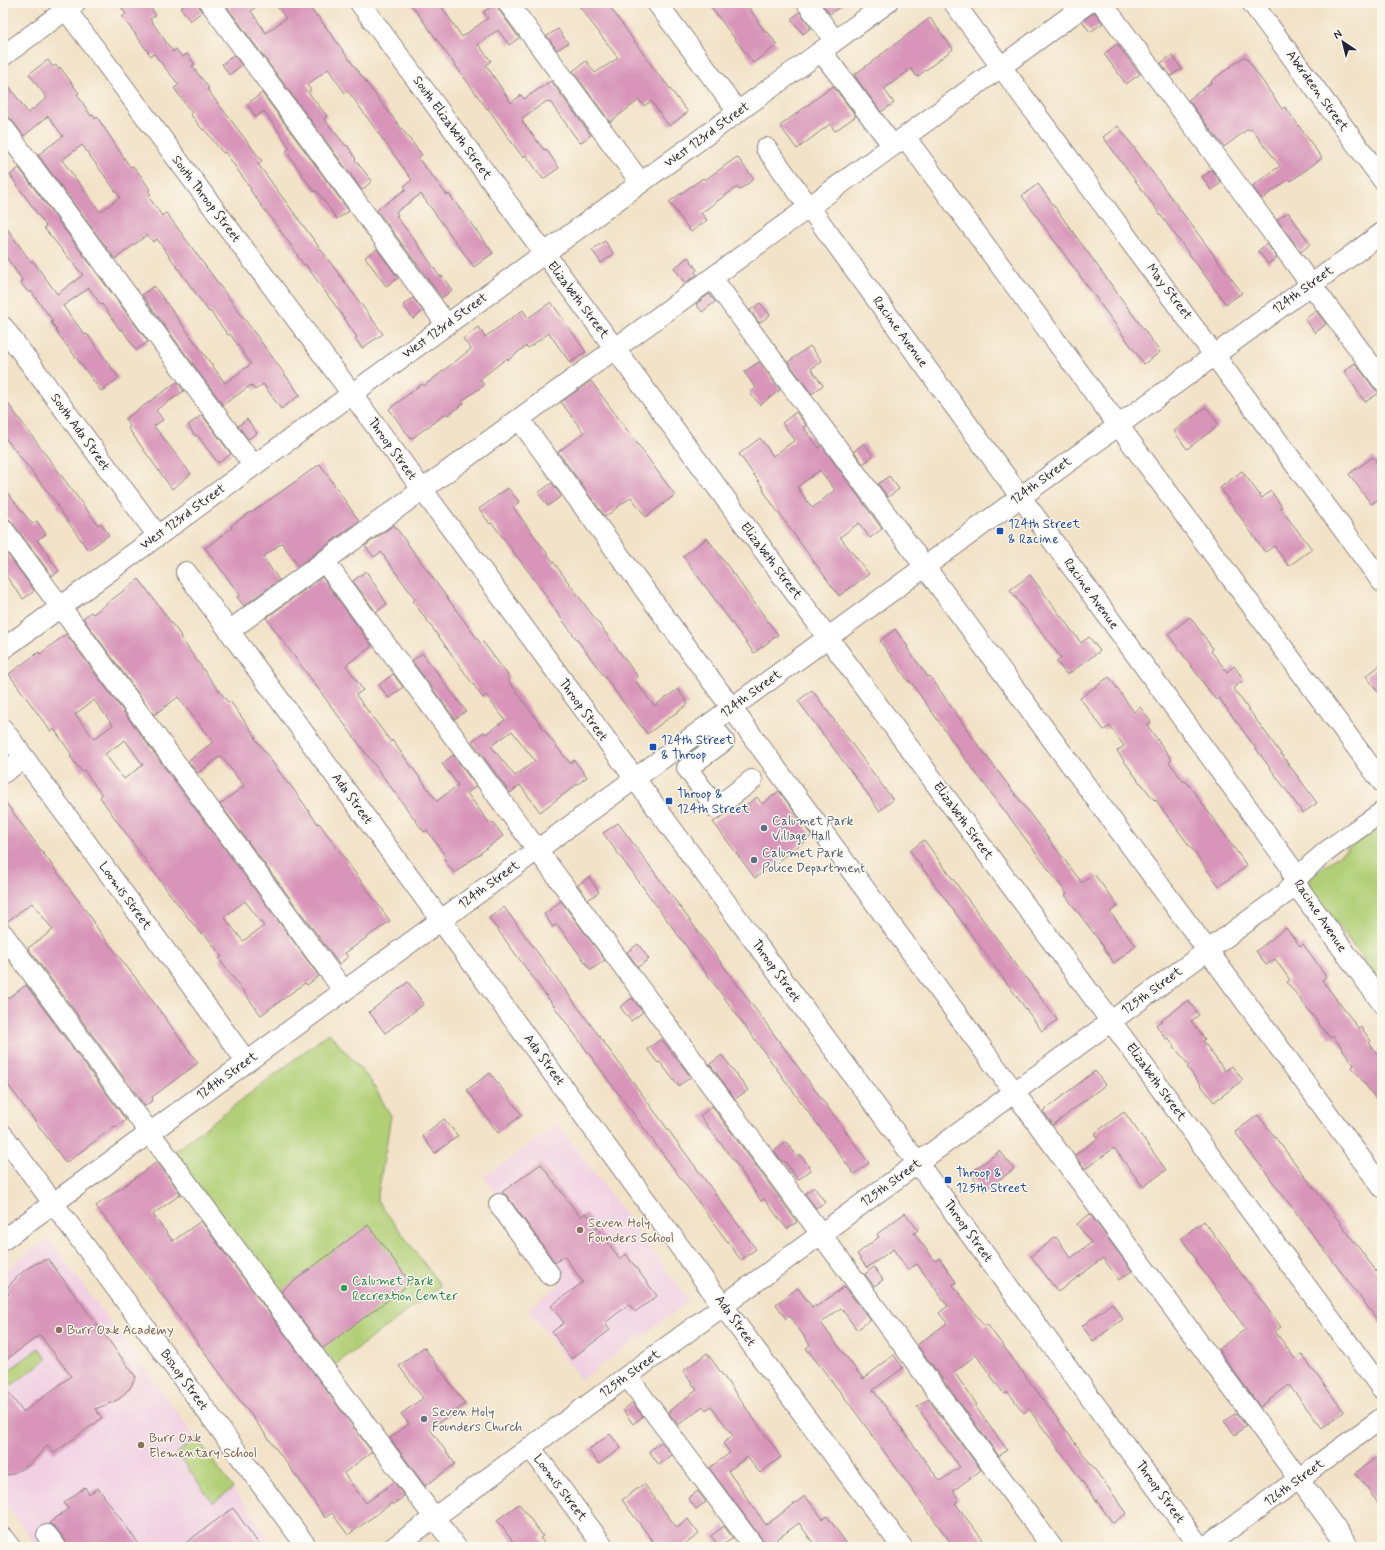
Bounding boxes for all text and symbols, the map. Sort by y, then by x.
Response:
north arrow [1323,22,1363,62]
text: N [1331,27,1345,42]
street label: Aberdeen Street [1282,47,1352,135]
street label: South Elizabeth Street [409,73,496,184]
street label: West 123rd Street [661,98,753,172]
street label: South Throop Street [168,152,244,246]
street label: Elizabeth Street [543,258,613,342]
street label: May Street [1142,260,1196,324]
street label: 124th Street [1269,262,1337,318]
street label: West 123rd Street [399,289,491,363]
street label: Racine Avenue [868,293,932,371]
street label: South Ada Street [46,390,114,474]
street label: Throop Street [364,414,420,484]
street label: 124th Street [1007,453,1075,509]
street label: West 123rd Street [137,480,229,554]
place label: 124th Street & Racine [1008,516,1080,548]
street label: Elizabeth Street [736,519,806,603]
marker: 124th Street & Racine [995,526,1005,536]
street label: Racine Avenue [1059,555,1123,633]
street label: 124th Street [717,666,785,722]
street label: Throop Street [555,675,611,745]
place label: 124th Street & Throop [661,732,733,764]
marker: 124th Street & Throop [648,742,658,752]
street label: Ada Street [328,770,376,828]
street label: Elizabeth Street [929,779,997,864]
place label: Throop & 124th Street [677,786,749,818]
marker: Throop & 124th Street [664,796,674,806]
place label: Calumet Park Village Hall [772,813,854,845]
marker: Calumet Park Village Hall [759,823,769,833]
place label: Calumet Park Police Department [762,845,865,877]
marker: Calumet Park Police Department [749,855,759,865]
street label: 124th Street [455,857,523,913]
street label: Loomis Street [95,859,156,934]
street label: Racine Avenue [1290,876,1350,956]
street label: Throop Street [748,936,804,1006]
street label: 125th Street [1118,963,1186,1019]
street label: Ada Street [520,1031,568,1089]
street label: Elizabeth Street [1122,1040,1190,1125]
street label: 124th Street [193,1048,261,1104]
street label: 125th Street [857,1155,925,1211]
place label: Throop & 125th Street [956,1165,1028,1197]
marker: Throop & 125th Street [943,1175,953,1185]
street label: Throop Street [940,1196,996,1266]
place label: Seven Holy Founders School [588,1215,674,1247]
marker: Seven Holy Founders School [575,1225,585,1235]
place label: Calumet Park Recreation Center [352,1273,458,1305]
marker: Calumet Park Recreation Center [339,1283,349,1293]
street label: Ada Street [711,1292,759,1350]
place label: Burr Oak Academy [67,1322,174,1339]
marker: Burr Oak Academy [54,1325,64,1335]
street label: Bishop Street [156,1346,212,1414]
street label: 125th Street [596,1346,664,1402]
place label: Seven Holy Founders Church [432,1404,523,1436]
marker: Seven Holy Founders Church [419,1414,429,1424]
place label: Burr Oak Elementary School [149,1430,257,1462]
marker: Burr Oak Elementary School [136,1440,146,1450]
street label: Loomis Street [529,1451,591,1525]
street label: 126th Street [1260,1455,1328,1511]
street label: Throop Street [1132,1457,1188,1527]

